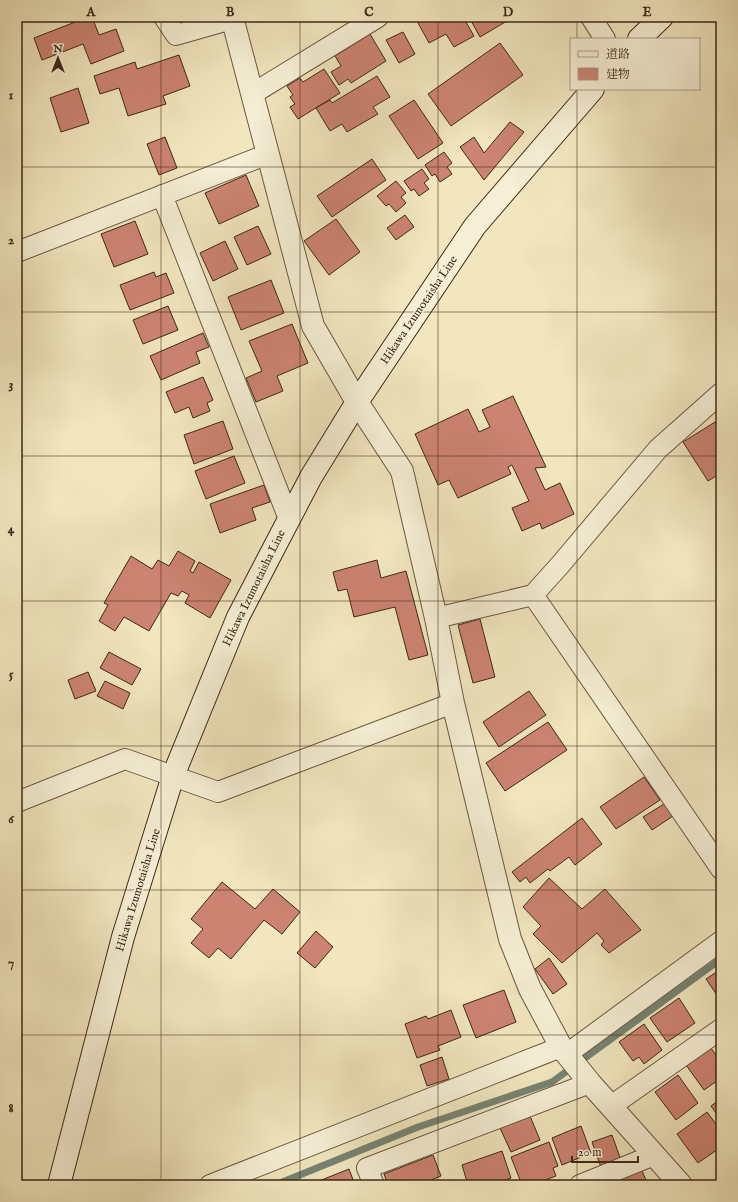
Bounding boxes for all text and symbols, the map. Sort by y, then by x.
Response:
text: A [86,4,97,21]
text: B [226,4,235,21]
text: C [364,4,374,21]
text: D [503,4,514,21]
text: E [642,4,652,21]
north arrow [38,38,78,78]
legend [570,38,700,90]
text: N [52,42,63,56]
text: 道路 [606,47,630,62]
text: 建物 [606,67,630,82]
text: 1 [9,87,14,104]
text: 2 [8,232,14,249]
street label: Hikawa Izumotaisha Line [377,252,461,367]
text: 3 [9,376,14,393]
text: 4 [8,521,15,538]
street label: Hikawa Izumotaisha Line [219,527,289,649]
text: 5 [9,666,14,683]
text: 6 [8,811,14,828]
street label: Hikawa Izumotaisha Line [112,826,164,953]
text: 7 [8,955,14,972]
text: 8 [8,1100,14,1117]
scale bar [572,1138,638,1164]
text: 20 m [578,1145,601,1160]

